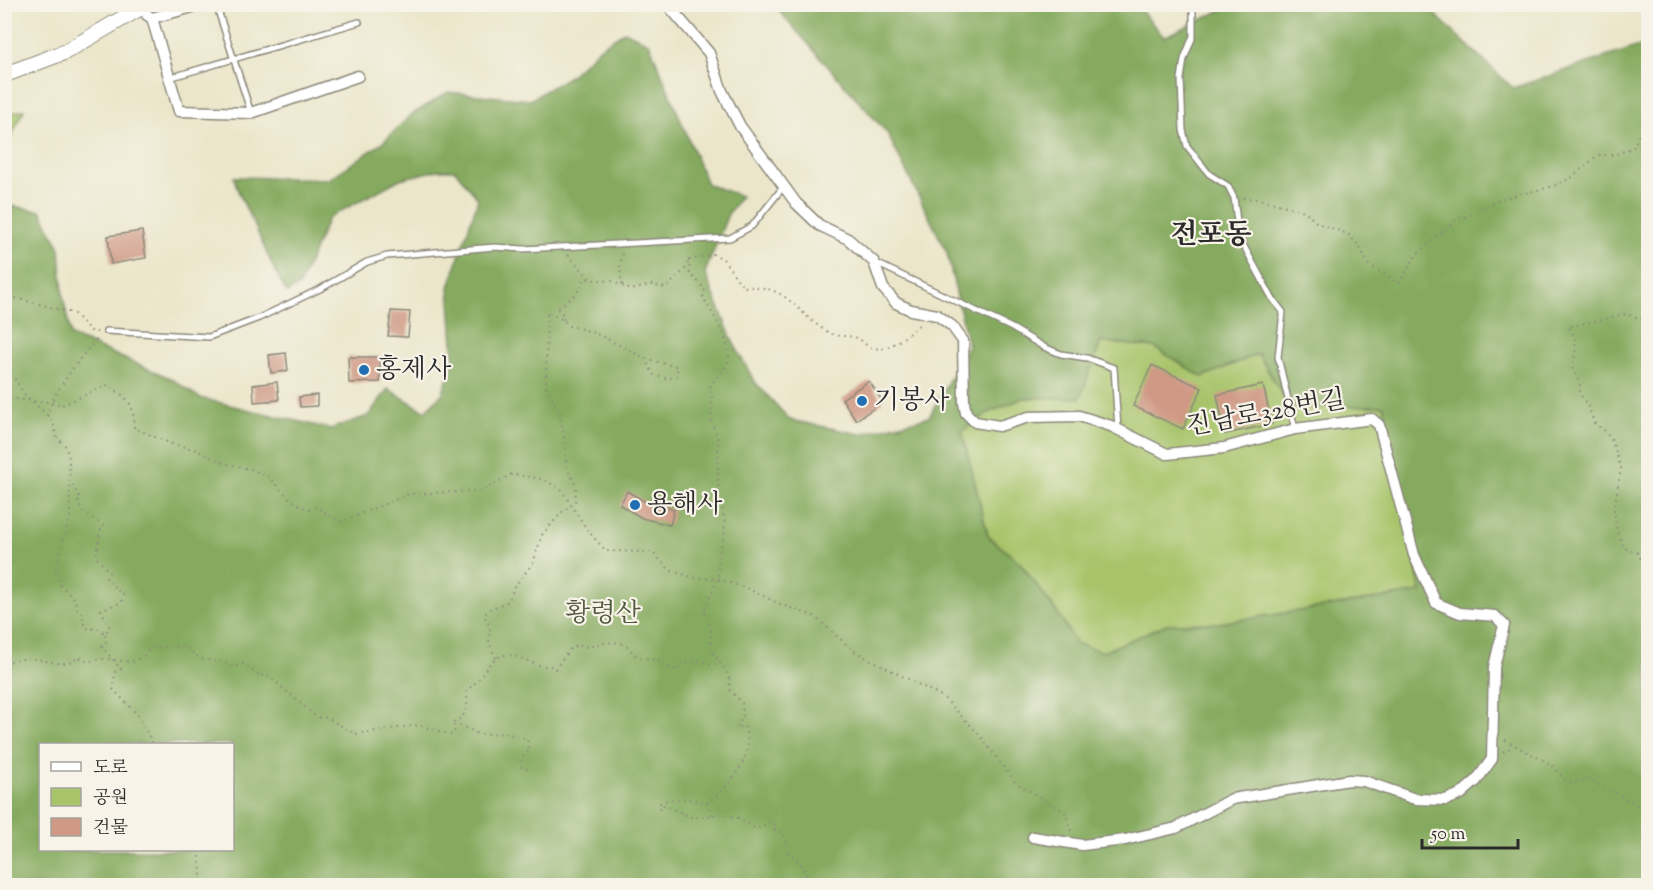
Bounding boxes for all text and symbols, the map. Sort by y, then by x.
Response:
district label: 전포동 [1170,216,1252,256]
place label: 홍제사 [376,352,451,389]
marker: 홍제사 [357,363,371,377]
street label: 진남로328번길 [1183,382,1349,446]
place label: 기봉사 [874,383,949,420]
marker: 기봉사 [855,394,869,408]
place label: 용해사 [647,487,722,524]
marker: 용해사 [628,498,642,512]
park label: 황령산 [565,596,642,633]
legend [39,743,234,851]
text: 도로 [93,756,128,782]
text: 공원 [93,786,128,812]
scale bar [1422,812,1518,850]
text: 건물 [93,816,128,842]
text: 50 m [1430,822,1466,848]

